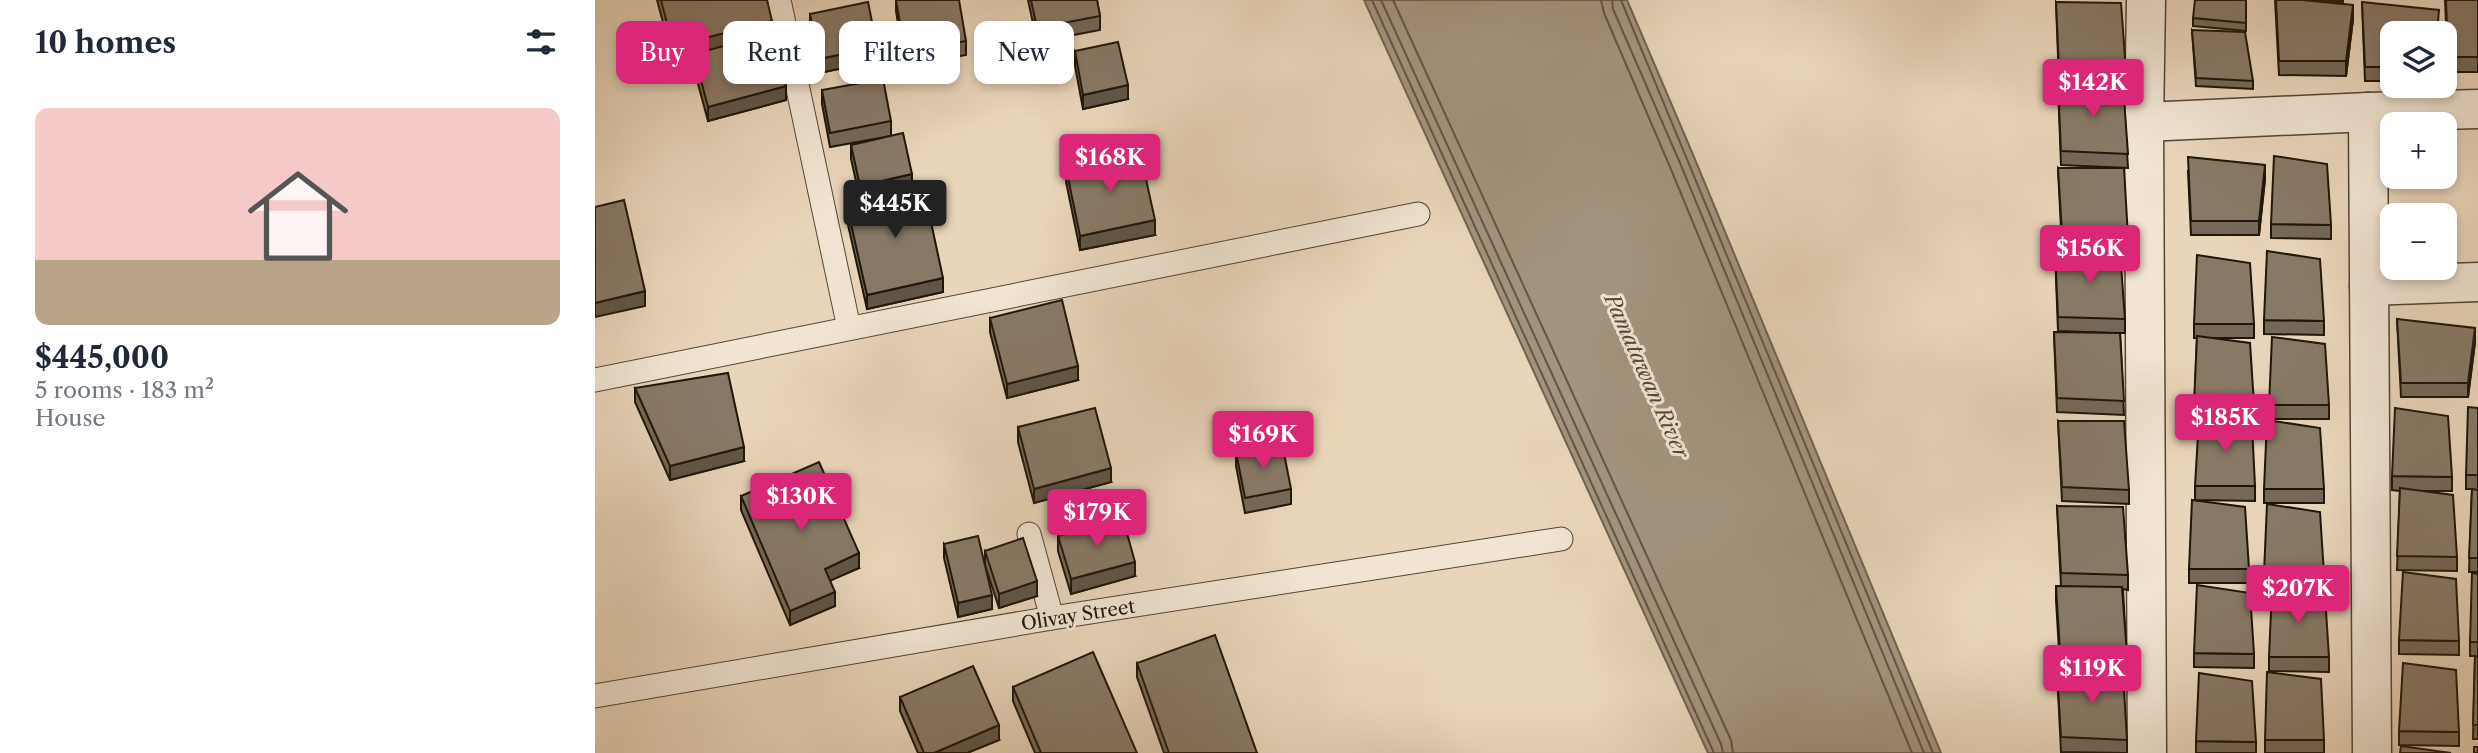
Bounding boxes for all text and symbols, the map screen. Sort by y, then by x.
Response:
chip: Buy [616,21,709,84]
chip: Rent [723,21,825,84]
chip: Filters [839,21,960,84]
chip: New [974,21,1074,84]
map controls [2380,21,2457,280]
button: layers [2380,21,2457,98]
icon: filters [522,23,560,61]
text: 10 homes [35,24,176,61]
pin: $142K [2044,60,2142,119]
text: $142K [2059,68,2127,96]
button: + [2380,112,2457,189]
pin: $168K [1061,134,1159,194]
text: $168K [1075,143,1145,171]
icon: home [235,153,361,279]
pin: $445K [846,180,944,240]
text: $445K [859,189,931,217]
button: − [2380,203,2457,280]
pin: $156K [2041,226,2139,285]
text: $156K [2056,234,2124,262]
water label: Pamatawan River [1599,288,1695,463]
text: $445,000 [35,339,169,376]
text: 5 rooms · 183 m² [35,376,214,404]
pin: $185K [2176,394,2274,454]
text: $185K [2191,403,2259,431]
text: House [35,404,105,432]
pin: $169K [1214,412,1312,471]
text: $169K [1228,420,1298,448]
pin: $130K [752,474,850,533]
text: $130K [766,482,836,510]
pin: $179K [1048,490,1146,549]
text: $179K [1063,498,1131,526]
pin: $207K [2249,566,2347,625]
text: $207K [2262,574,2334,602]
street label: Olivay Street [1019,595,1137,635]
pin: $119K [2043,646,2141,705]
text: $119K [2059,654,2125,682]

